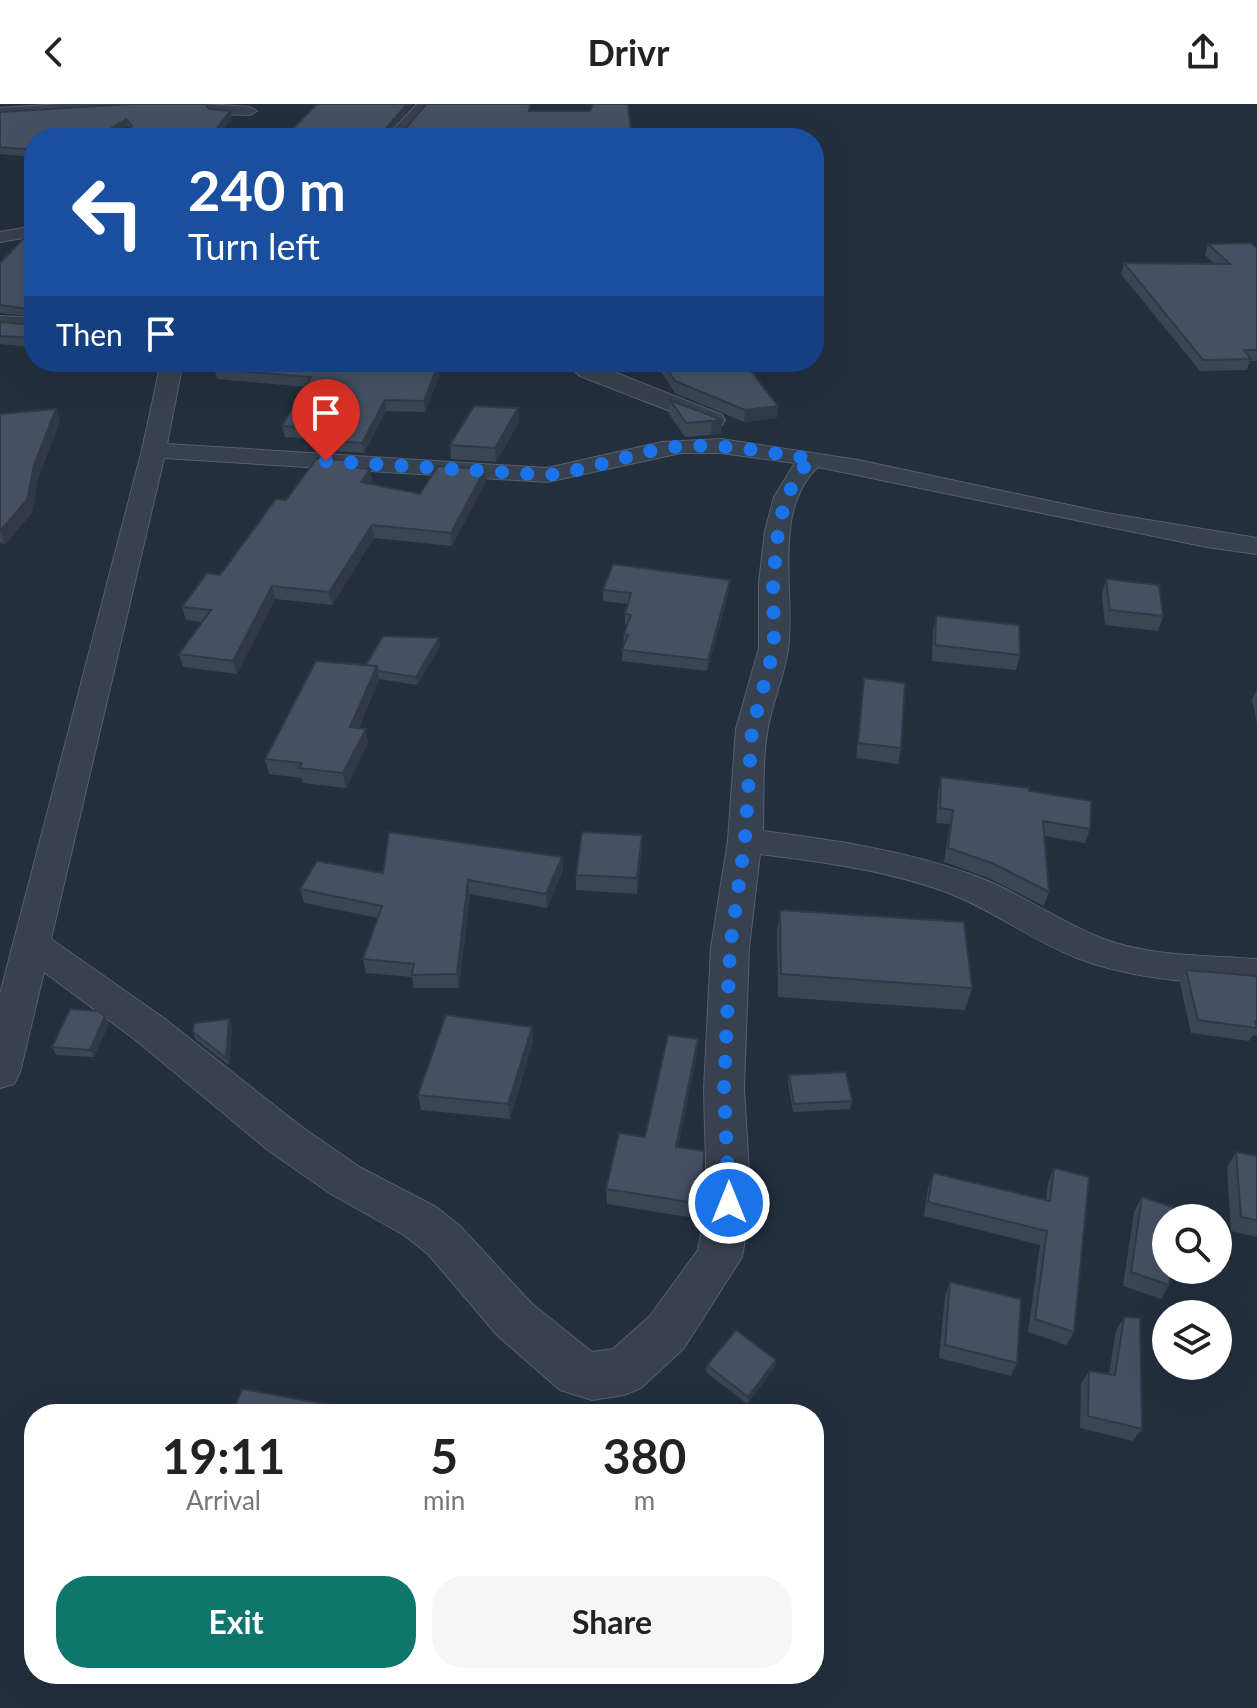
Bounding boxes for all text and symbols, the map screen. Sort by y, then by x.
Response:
icon: back [32,30,76,74]
text: Drivr [587,30,670,74]
icon: share [1181,30,1225,74]
text: 240 m [188,156,346,223]
icon: left [56,160,160,264]
text: Turn left [188,224,320,268]
icon: arrive [139,312,183,356]
text: Then [56,316,123,352]
pin [292,379,360,461]
icon: arrive [304,391,348,435]
position arrow [687,1161,771,1245]
map controls [1152,1204,1232,1380]
button: search [1152,1204,1232,1284]
button: layers [1152,1300,1232,1380]
text: 19:11 [162,1427,285,1484]
text: 5 [430,1427,458,1484]
text: 380 [603,1427,686,1484]
text: Arrival [186,1484,261,1516]
text: min [423,1484,465,1516]
text: m [634,1484,655,1516]
button: Exit [56,1576,416,1668]
button: Share [432,1576,792,1668]

